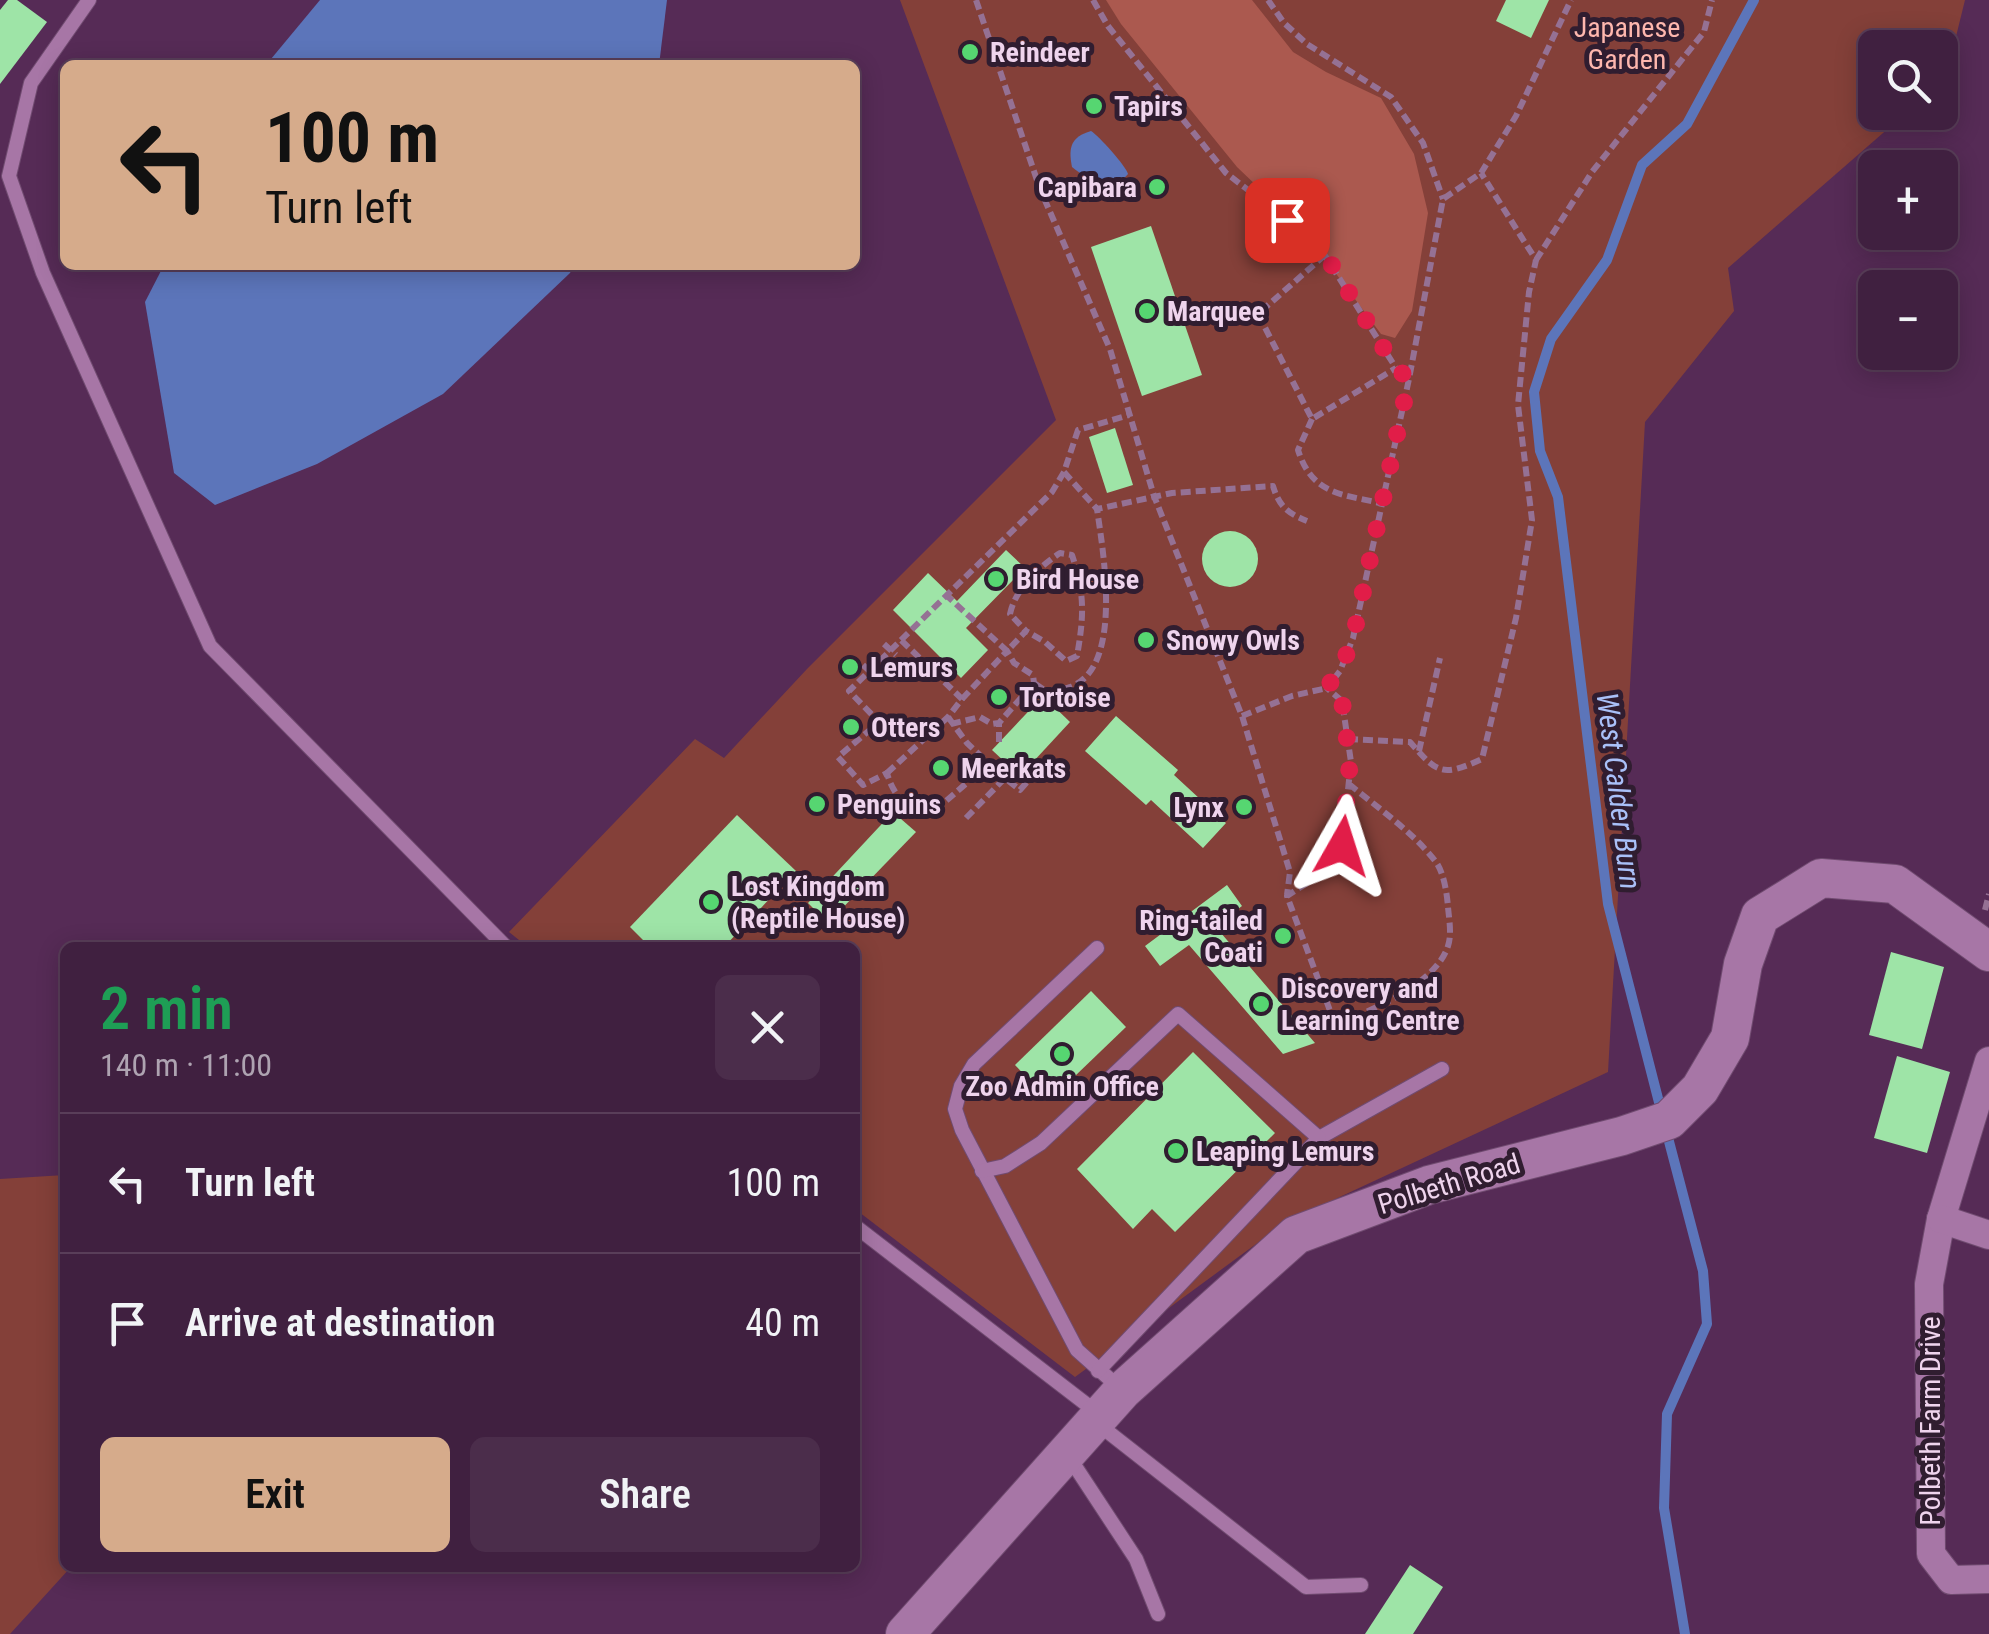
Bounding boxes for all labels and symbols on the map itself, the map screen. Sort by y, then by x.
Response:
park label: Japanese Garden [1574,11,1680,76]
place label: Reindeer [990,36,1090,69]
marker: Reindeer [959,41,981,63]
place label: Tapirs [1114,90,1183,123]
marker: Tapirs [1083,95,1105,117]
place label: Capibara [1038,171,1137,204]
marker: Capibara [1146,176,1168,198]
pin [1245,178,1330,263]
place label: Marquee [1167,295,1265,328]
marker: Marquee [1136,300,1158,322]
place label: Bird House [1016,563,1139,596]
marker: Bird House [985,568,1007,590]
place label: Snowy Owls [1166,624,1300,657]
marker: Snowy Owls [1135,629,1157,651]
place label: Lemurs [870,651,953,684]
marker: Lemurs [839,656,861,678]
place label: Tortoise [1019,681,1111,714]
marker: Tortoise [988,686,1010,708]
water label: West Calder Burn [1590,691,1648,891]
place label: Otters [871,711,940,744]
marker: Otters [840,716,862,738]
place label: Meerkats [961,752,1066,785]
marker: Meerkats [930,757,952,779]
place label: Penguins [837,788,941,821]
place label: Lynx [1173,791,1224,824]
marker: Penguins [806,793,828,815]
position arrow [1290,794,1394,898]
marker: Lynx [1233,796,1255,818]
place label: Lost Kingdom (Reptile House) [731,870,905,935]
marker: Lost Kingdom (Reptile House) [700,891,722,913]
place label: Ring-tailed Coati [1139,904,1263,969]
marker: Ring-tailed Coati [1272,925,1294,947]
place label: Discovery and Learning Centre [1281,972,1460,1037]
marker: Discovery and Learning Centre [1250,993,1272,1015]
marker: Zoo Admin Office [1051,1043,1073,1065]
place label: Zoo Admin Office [965,1070,1159,1103]
place label: Leaping Lemurs [1196,1135,1375,1168]
marker: Leaping Lemurs [1165,1140,1187,1162]
street label: Polbeth Road [1374,1147,1524,1221]
street label: Polbeth Farm Drive [1914,1316,1947,1526]

